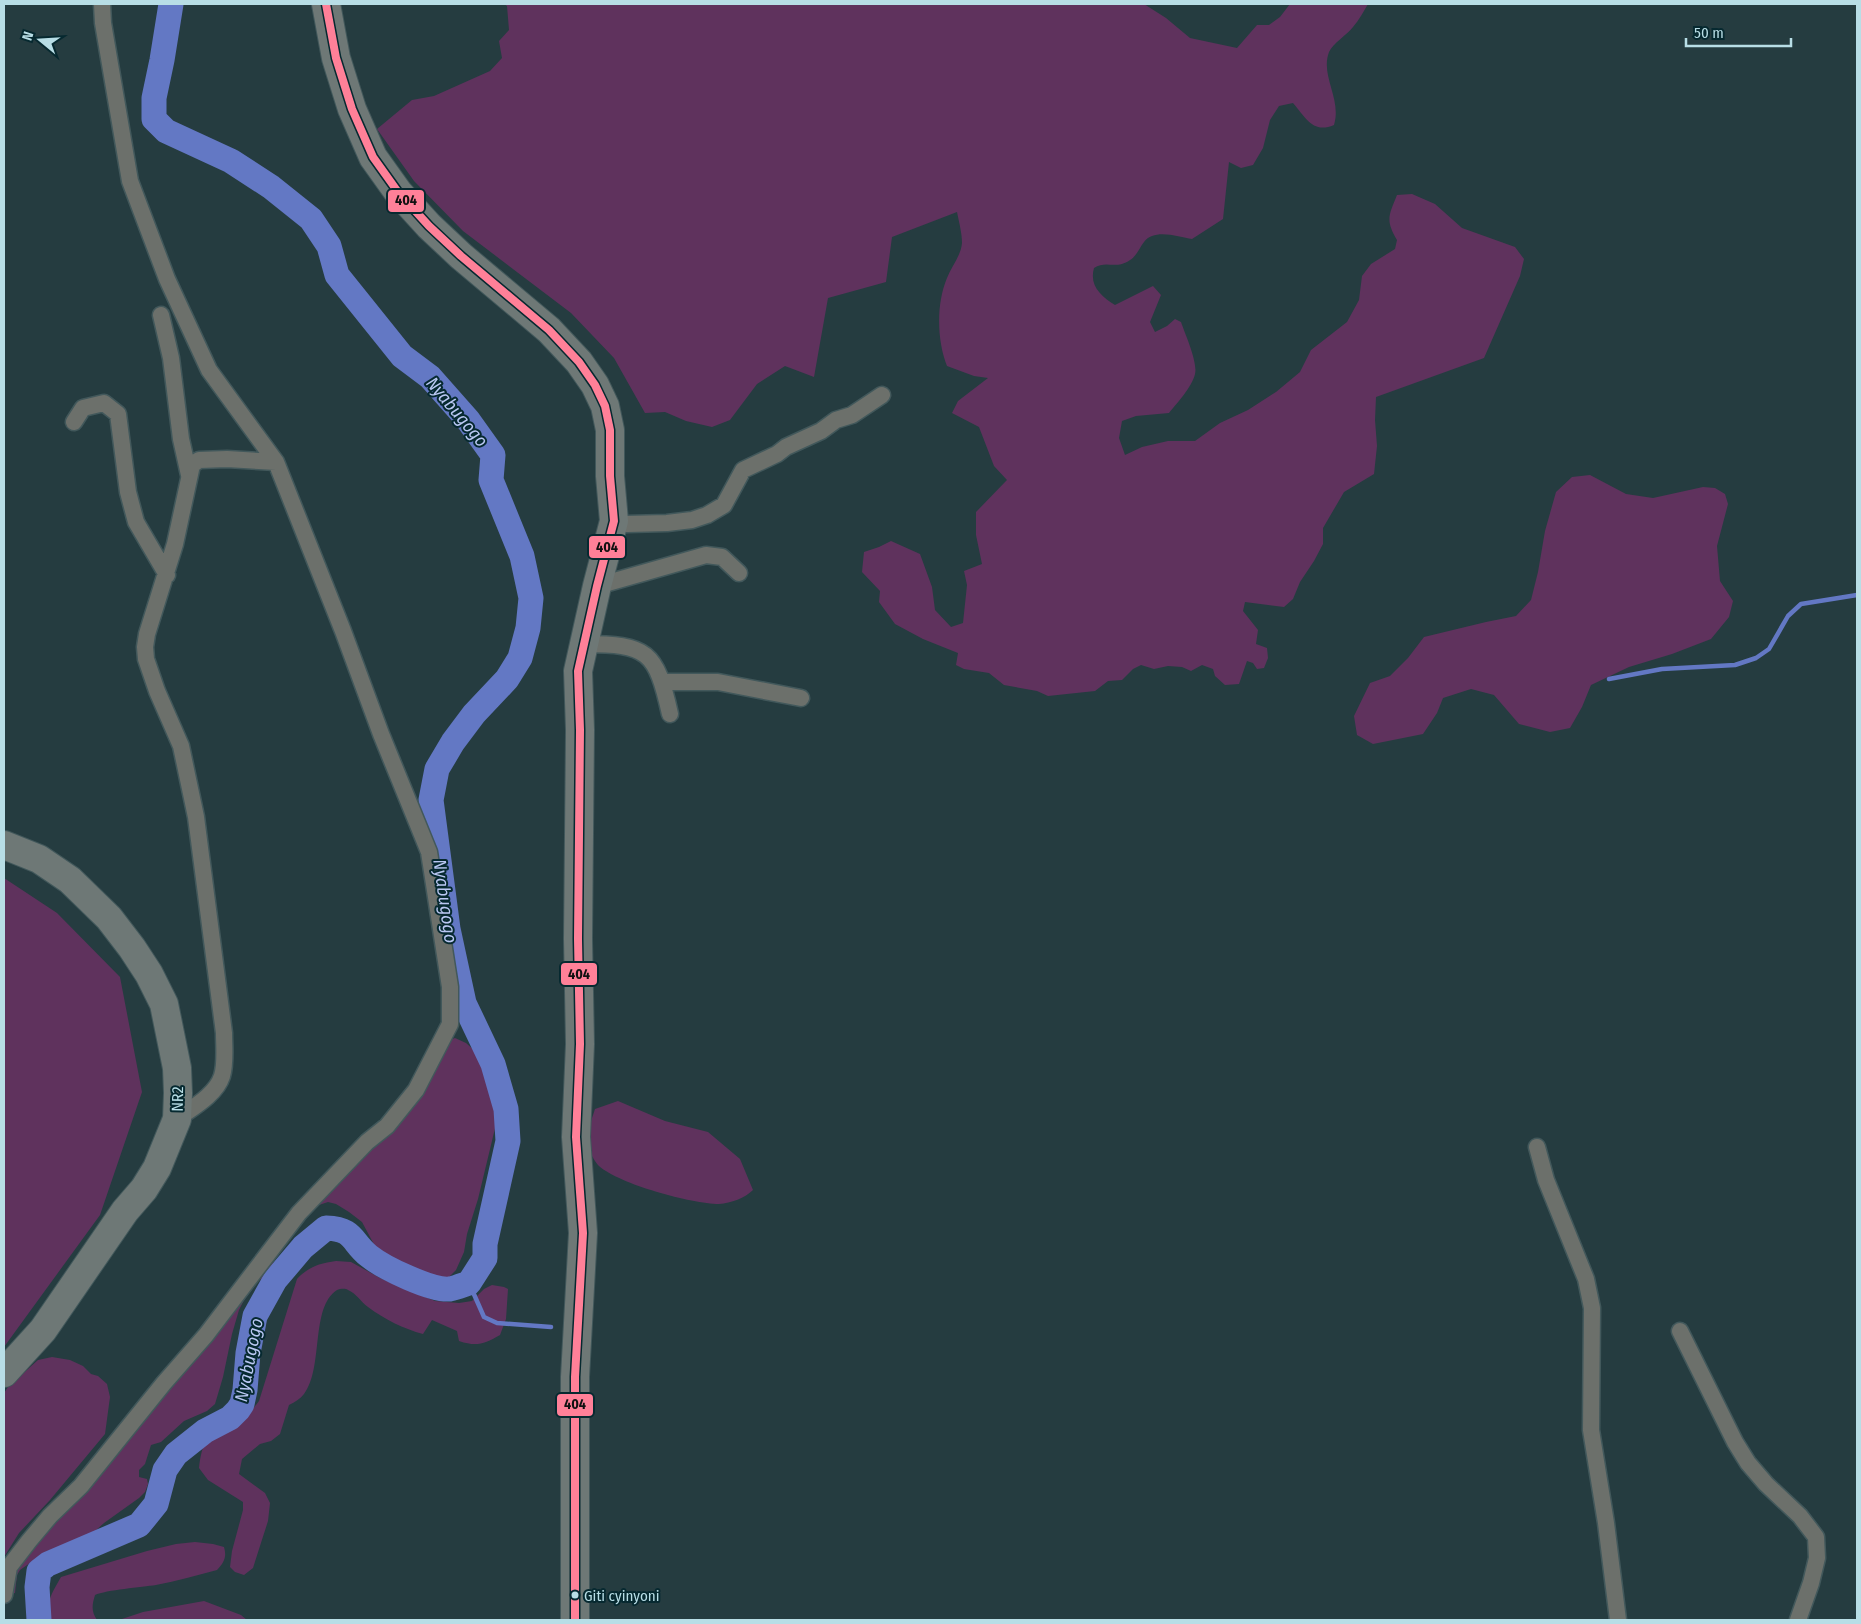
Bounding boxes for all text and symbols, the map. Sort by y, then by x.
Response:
north arrow [15,15,65,65]
scale bar [1686,15,1791,47]
text: 50 m [1694,24,1724,42]
text: N [19,30,37,43]
line badge: 404 [387,189,425,213]
text: 404 [395,192,417,209]
water label: Nyabugogo [421,372,493,452]
line badge: 404 [588,535,626,559]
text: 404 [596,539,618,556]
water label: Nyabugogo [428,858,462,944]
line badge: 404 [560,962,598,986]
text: 404 [568,966,590,983]
street label: NR2 [168,1086,187,1112]
water label: Nyabugogo [230,1316,268,1404]
line badge: 404 [556,1393,594,1417]
text: 404 [564,1396,586,1413]
place label: Giti cyinyoni [584,1587,659,1605]
marker: Giti cyinyoni [570,1590,580,1600]

